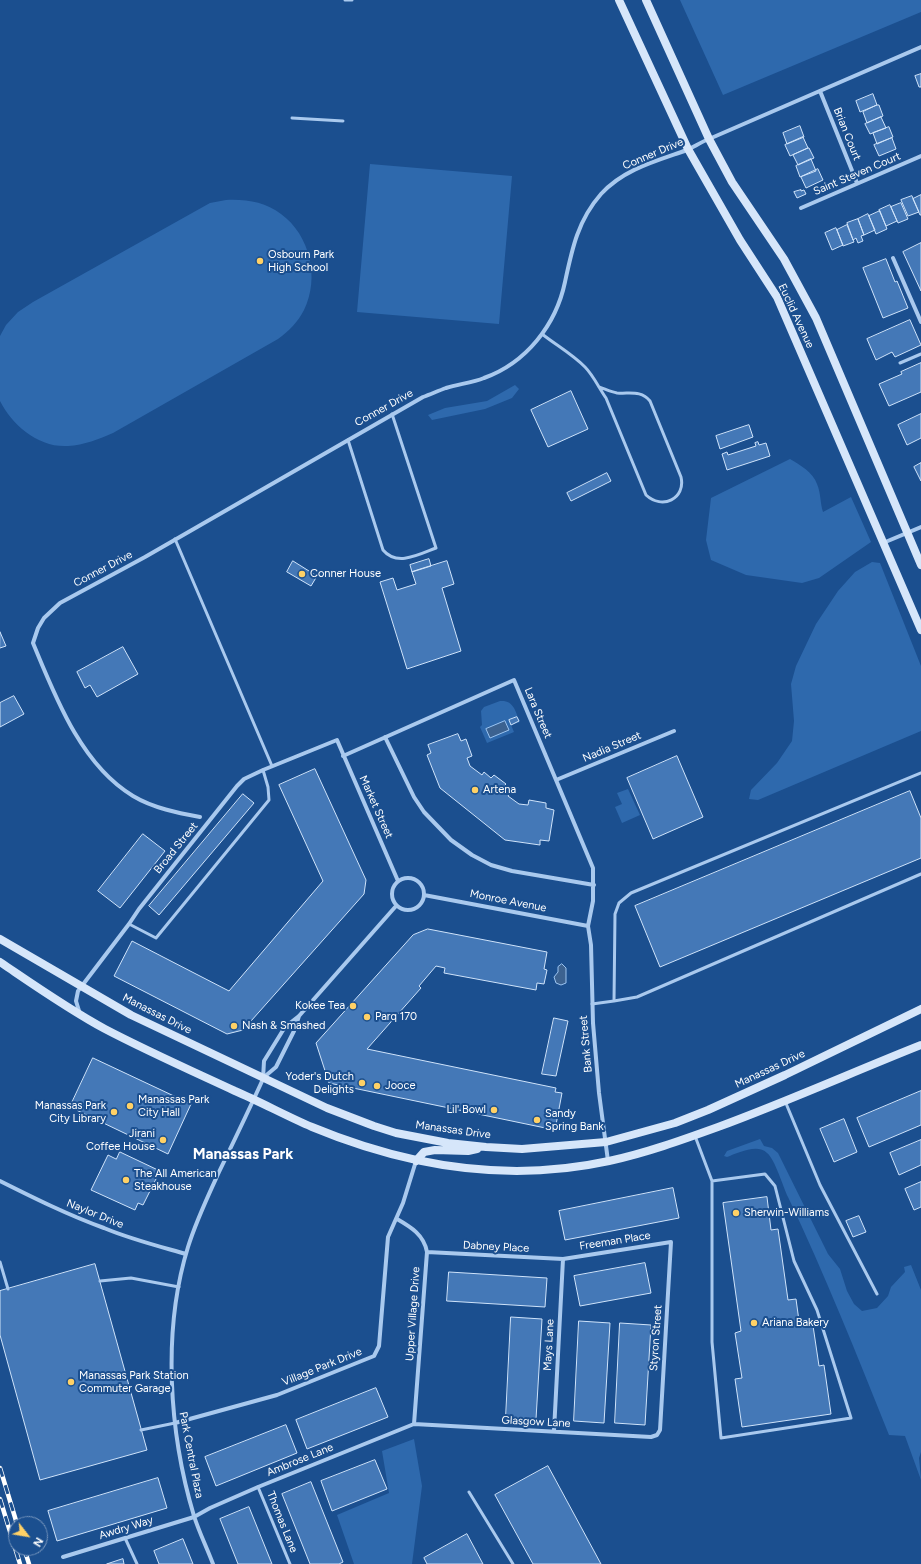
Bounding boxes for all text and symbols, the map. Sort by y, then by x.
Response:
street label: Brian Court [830,106,864,162]
street label: Conner Drive [621,135,685,173]
street label: Saint Steven Court [811,150,903,198]
place label: Osbourn Park High School [268,248,334,274]
marker: Osbourn Park High School [255,256,265,266]
street label: Euclid Avenue [775,282,817,350]
street label: Conner Drive [353,387,415,429]
street label: Conner Drive [71,548,135,590]
place label: Conner House [310,567,381,581]
marker: Conner House [297,569,307,579]
street label: Lara Street [521,685,555,741]
street label: Nadia Street [581,729,643,765]
street label: Market Street [356,773,396,841]
place label: Artena [483,783,516,797]
marker: Artena [470,785,480,795]
street label: Broad Street [151,820,201,876]
street label: Monroe Avenue [469,887,547,915]
street label: Manassas Drive [120,991,194,1037]
place label: Kokee Tea [295,999,345,1013]
marker: Kokee Tea [348,1001,358,1011]
place label: Parq 170 [375,1010,417,1024]
marker: Parq 170 [362,1012,372,1022]
street label: Bank Street [577,1015,595,1073]
place label: Nash & Smashed [242,1019,325,1033]
marker: Nash & Smashed [229,1021,239,1031]
street label: Manassas Drive [733,1047,807,1091]
place label: Yoder's Dutch Delights [285,1070,354,1096]
marker: Yoder's Dutch Delights [357,1078,367,1088]
place label: Jooce [385,1079,415,1093]
marker: Jooce [372,1081,382,1091]
place label: Manassas Park City Hall [138,1093,209,1119]
place label: Manassas Park City Library [35,1099,106,1125]
marker: Manassas Park City Hall [125,1101,135,1111]
place label: Lil' Bowl [446,1103,486,1117]
marker: Lil' Bowl [489,1105,499,1115]
marker: Manassas Park City Library [109,1107,119,1117]
place label: Sandy Spring Bank [545,1107,604,1133]
marker: Sandy Spring Bank [532,1115,542,1125]
street label: Manassas Drive [415,1118,491,1142]
place label: Jirani Coffee House [86,1127,155,1153]
marker: Jirani Coffee House [158,1135,168,1145]
district label: Manassas Park [193,1146,293,1164]
place label: The All American Steakhouse [134,1167,217,1193]
marker: The All American Steakhouse [121,1175,131,1185]
street label: Naylor Drive [64,1197,126,1231]
place label: Sherwin-Williams [744,1206,829,1220]
marker: Sherwin-Williams [731,1208,741,1218]
street label: Freeman Place [579,1229,651,1253]
street label: Dabney Place [462,1239,530,1255]
street label: Upper Village Drive [403,1266,423,1362]
street label: Styron Street [647,1304,665,1372]
place label: Ariana Bakery [762,1316,829,1330]
marker: Ariana Bakery [749,1318,759,1328]
street label: Mays Lane [541,1319,557,1371]
street label: Village Park Drive [280,1345,364,1389]
place label: Manassas Park Station Commuter Garage [79,1369,189,1395]
marker: Manassas Park Station Commuter Garage [66,1377,76,1387]
street label: Park Central Plaza [176,1411,206,1499]
street label: Glasgow Lane [501,1414,571,1430]
street label: Ambrose Lane [265,1441,335,1479]
street label: Thomas Lane [264,1489,300,1555]
street label: Awdry Way [97,1514,155,1542]
north arrow [8,1516,48,1556]
text: N [30,1535,46,1549]

